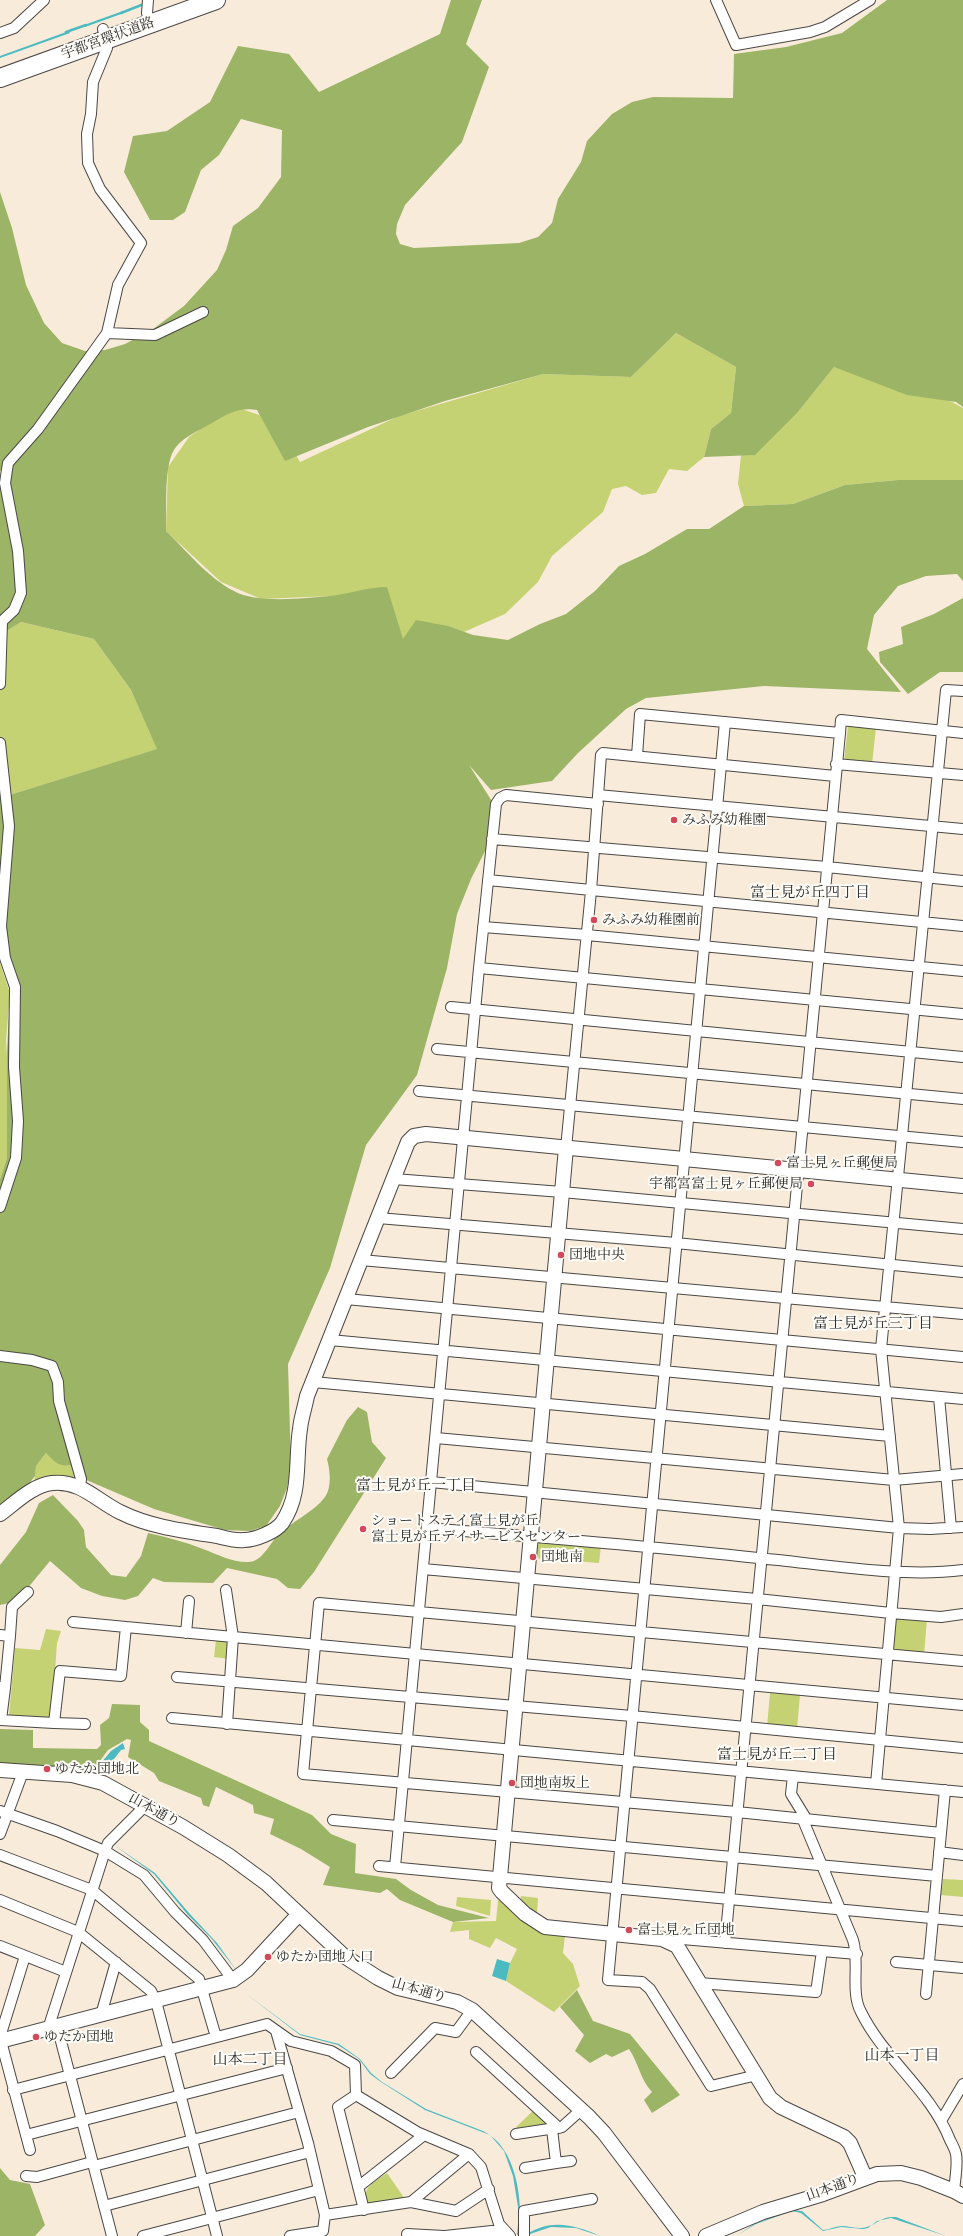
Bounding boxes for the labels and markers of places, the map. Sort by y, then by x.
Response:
place label: みふみ幼稚園 [682,812,766,828]
marker: みふみ幼稚園 [669,815,679,825]
place label: みふみ幼稚園前 [602,912,700,928]
marker: みふみ幼稚園前 [589,915,599,925]
place label: 富士見ヶ丘郵便局 [786,1155,898,1171]
marker: 富士見ヶ丘郵便局 [773,1158,783,1168]
place label: 宇都宮富士見ヶ丘郵便局 [649,1176,803,1192]
marker: 宇都宮富士見ヶ丘郵便局 [806,1179,816,1189]
place label: 団地中央 [569,1247,625,1263]
marker: 団地中央 [556,1250,566,1260]
place label: ショートステイ富士見が丘 富士見が丘デイサービスセンター [371,1513,581,1546]
marker: ショートステイ富士見が丘 富士見が丘デイサービスセンター [358,1524,368,1534]
place label: 団地南 [541,1549,583,1565]
marker: 団地南 [528,1552,538,1562]
place label: ゆたか団地北 [55,1761,139,1777]
marker: ゆたか団地北 [42,1764,52,1774]
place label: 団地南坂上 [520,1775,590,1791]
marker: 団地南坂上 [507,1778,517,1788]
place label: 富士見ヶ丘団地 [637,1922,735,1938]
marker: 富士見ヶ丘団地 [624,1925,634,1935]
place label: ゆたか団地入口 [276,1949,374,1965]
marker: ゆたか団地入口 [263,1952,273,1962]
place label: ゆたか団地 [44,2029,114,2045]
marker: ゆたか団地 [31,2032,41,2042]

